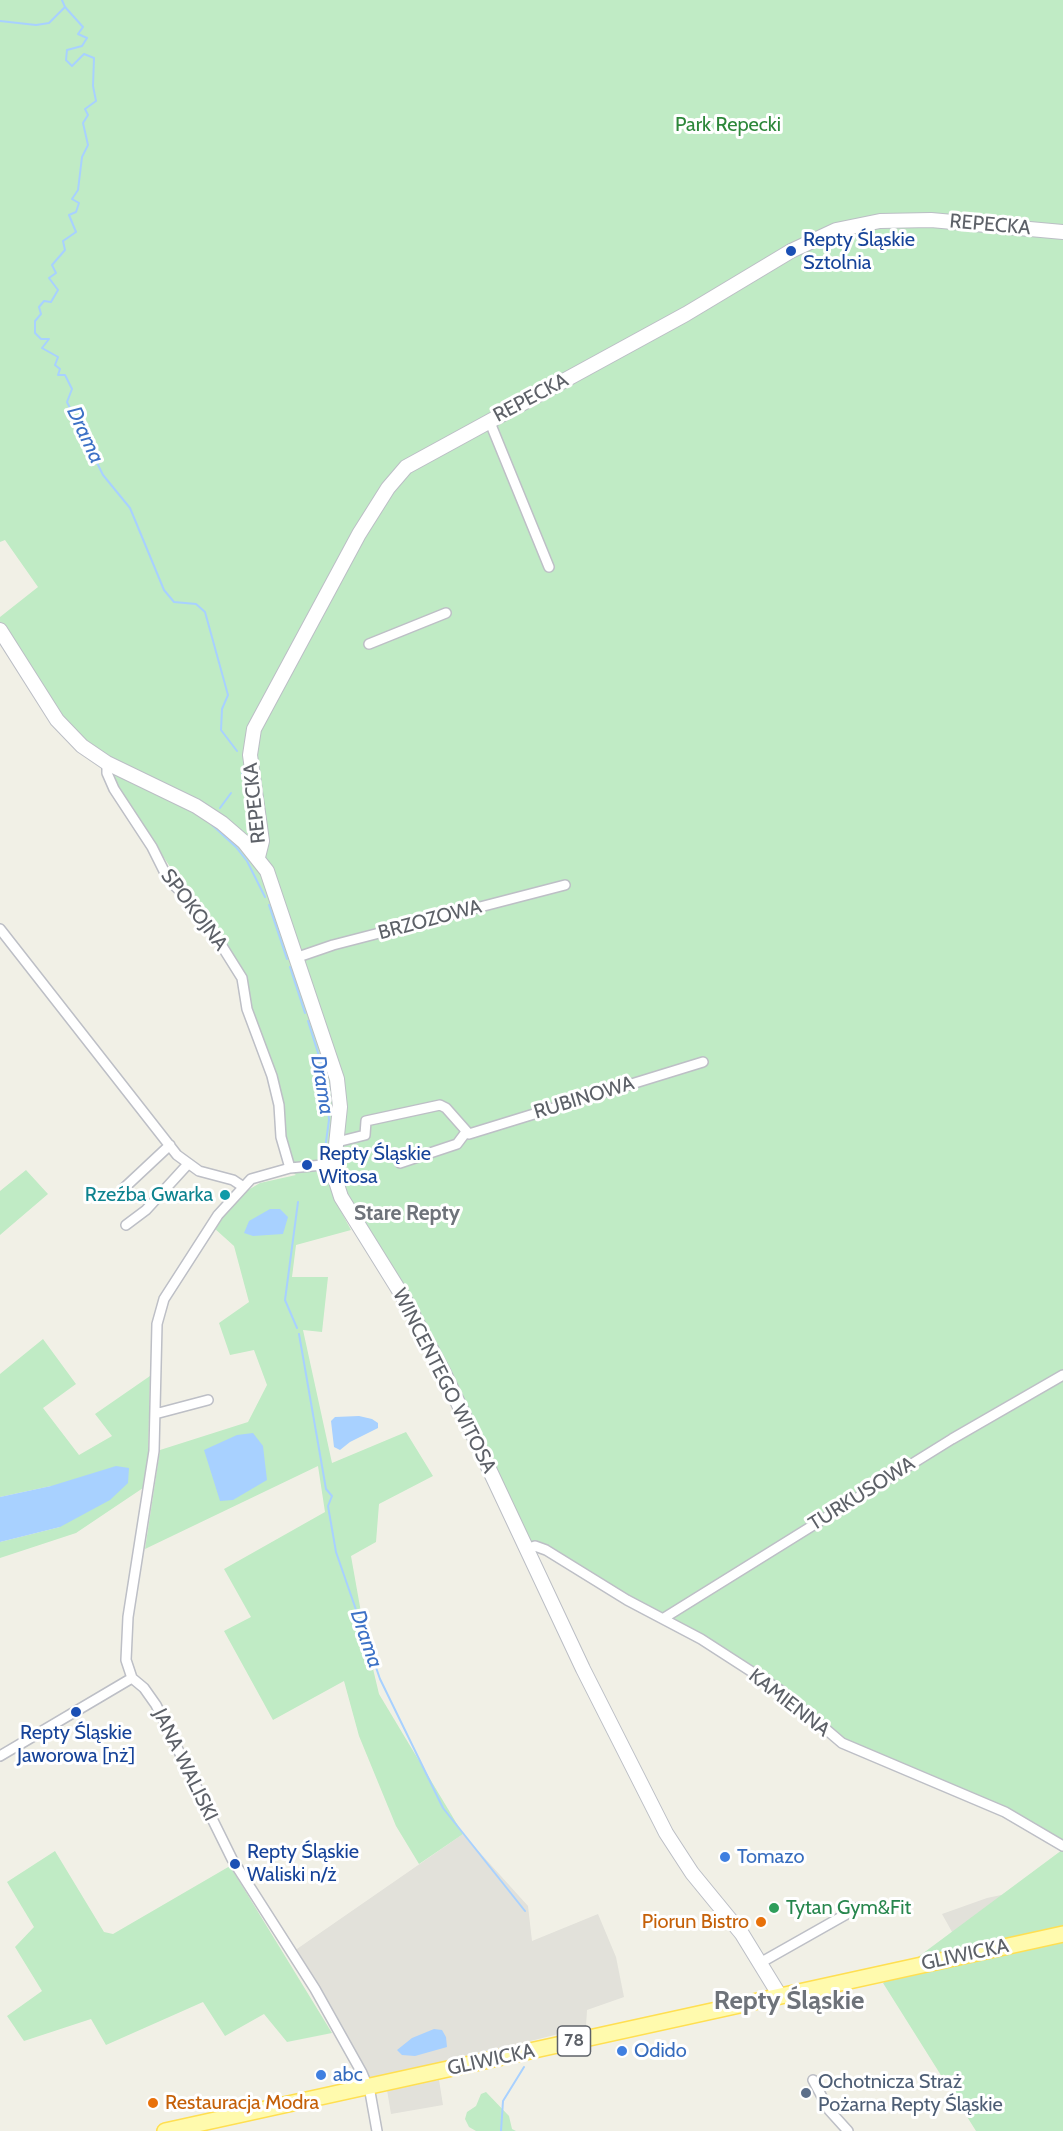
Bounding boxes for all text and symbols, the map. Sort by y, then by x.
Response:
park label: Park Repecki [675,113,781,137]
street label: REPECKA [948,209,1032,241]
place label: Repty Śląskie Sztolnia [803,228,915,275]
marker: Repty Śląskie Sztolnia [784,244,798,258]
street label: REPECKA [489,368,573,428]
water label: Drama [61,403,109,467]
street label: REPECKA [239,761,271,845]
street label: SPOKOJNA [155,864,233,956]
street label: BRZOZOWA [376,895,484,945]
water label: Drama [305,1053,339,1117]
street label: RUBINOWA [531,1071,637,1125]
place label: Repty Śląskie Witosa [319,1142,431,1189]
marker: Repty Śląskie Witosa [300,1158,314,1172]
place label: Rzeźba Gwarka [85,1183,213,1207]
marker: Rzeźba Gwarka [218,1188,232,1202]
district label: Stare Repty [354,1201,460,1227]
street label: WINCENTEGO WITOSA [387,1285,501,1477]
street label: TURKUSOWA [805,1452,919,1536]
water label: Drama [344,1607,388,1671]
street label: KAMIENNA [744,1664,834,1742]
marker: Repty Śląskie Jaworowa [nż] [69,1705,83,1719]
street label: JANA WALISKI [147,1705,223,1825]
place label: Repty Śląskie Jaworowa [nż] [17,1721,135,1768]
place label: Repty Śląskie Waliski n/ż [247,1840,359,1887]
place label: Tomazo [737,1845,804,1869]
marker: Tomazo [718,1850,732,1864]
marker: Repty Śląskie Waliski n/ż [228,1857,242,1871]
place label: Tytan Gym&Fit [786,1896,911,1920]
marker: Tytan Gym&Fit [767,1901,781,1915]
place label: Piorun Bistro [642,1910,749,1934]
marker: Piorun Bistro [754,1915,768,1929]
street label: GLIWICKA [919,1934,1011,1976]
district label: Repty Śląskie [714,1985,864,2017]
road number: 78 [558,2026,590,2056]
street label: GLIWICKA [445,2039,537,2081]
place label: Odido [634,2039,687,2063]
marker: Odido [615,2044,629,2058]
place label: abc [333,2063,363,2087]
marker: abc [314,2068,328,2082]
place label: Ochotnicza Straż Pożarna Repty Śląskie [818,2070,1003,2117]
marker: Ochotnicza Straż Pożarna Repty Śląskie [799,2086,813,2100]
place label: Restauracja Modra [165,2091,319,2115]
marker: Restauracja Modra [146,2096,160,2110]

